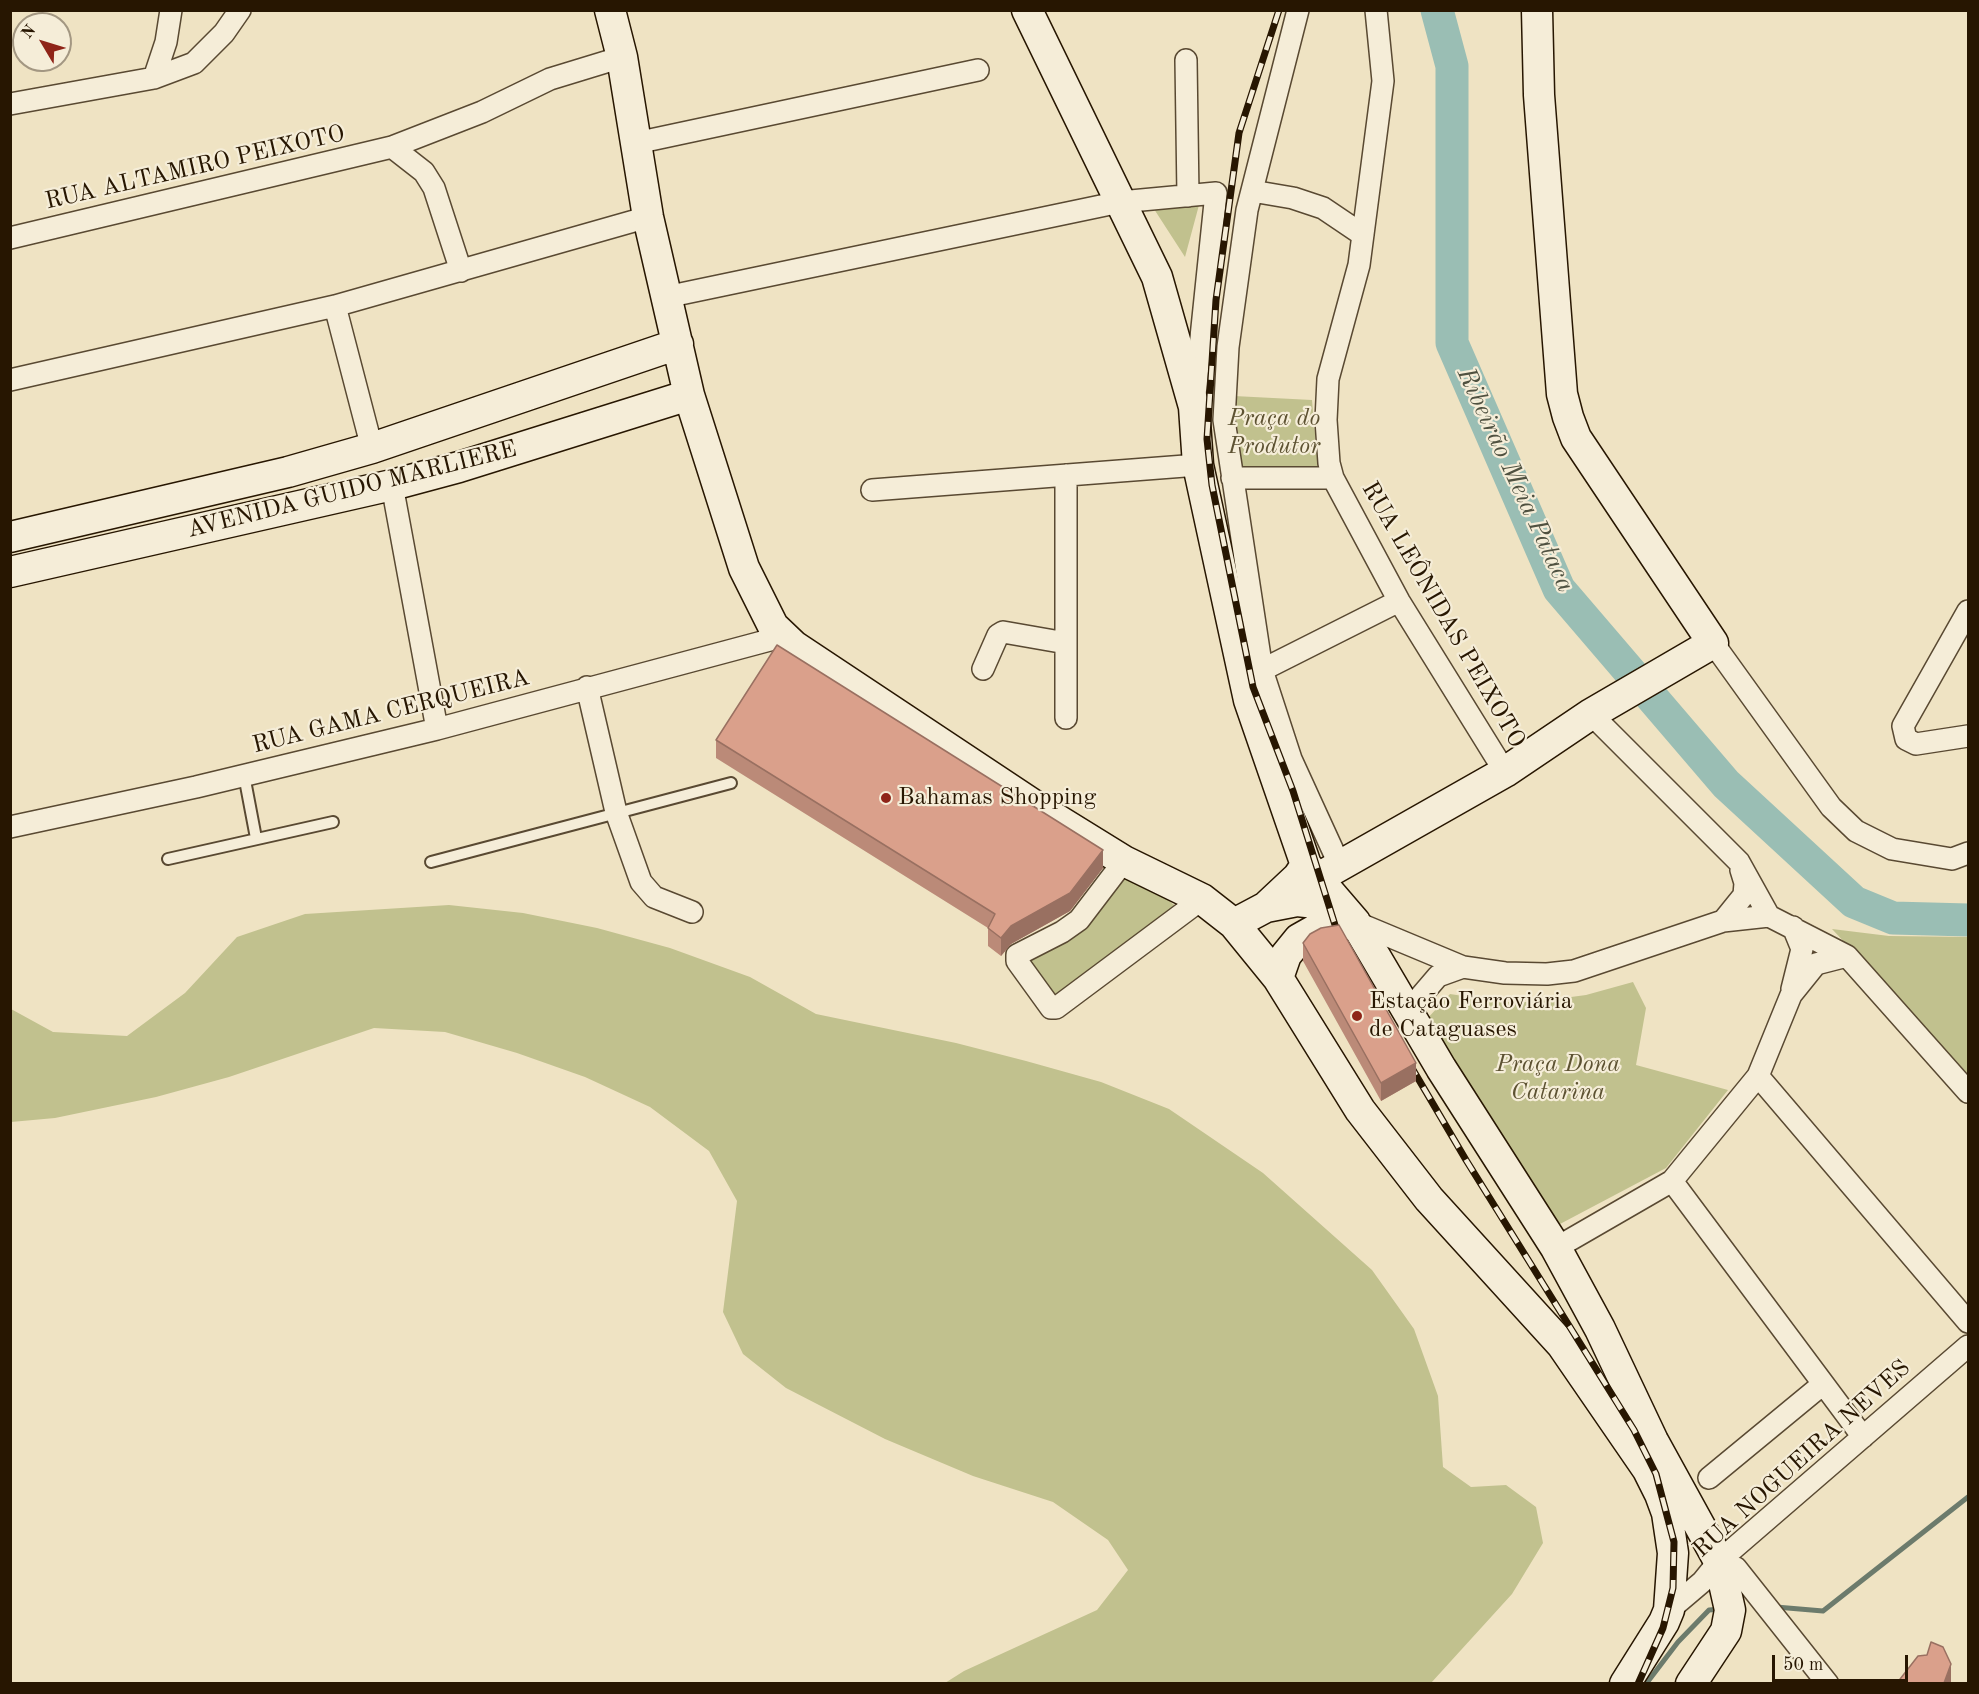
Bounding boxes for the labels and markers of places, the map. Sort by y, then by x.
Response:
place label: Bahamas Shopping [898,784,1096,812]
marker: Bahamas Shopping [879,791,893,805]
place label: Estação Ferroviária de Cataguases [1369,988,1573,1044]
marker: Estação Ferroviária de Cataguases [1350,1009,1364,1023]

